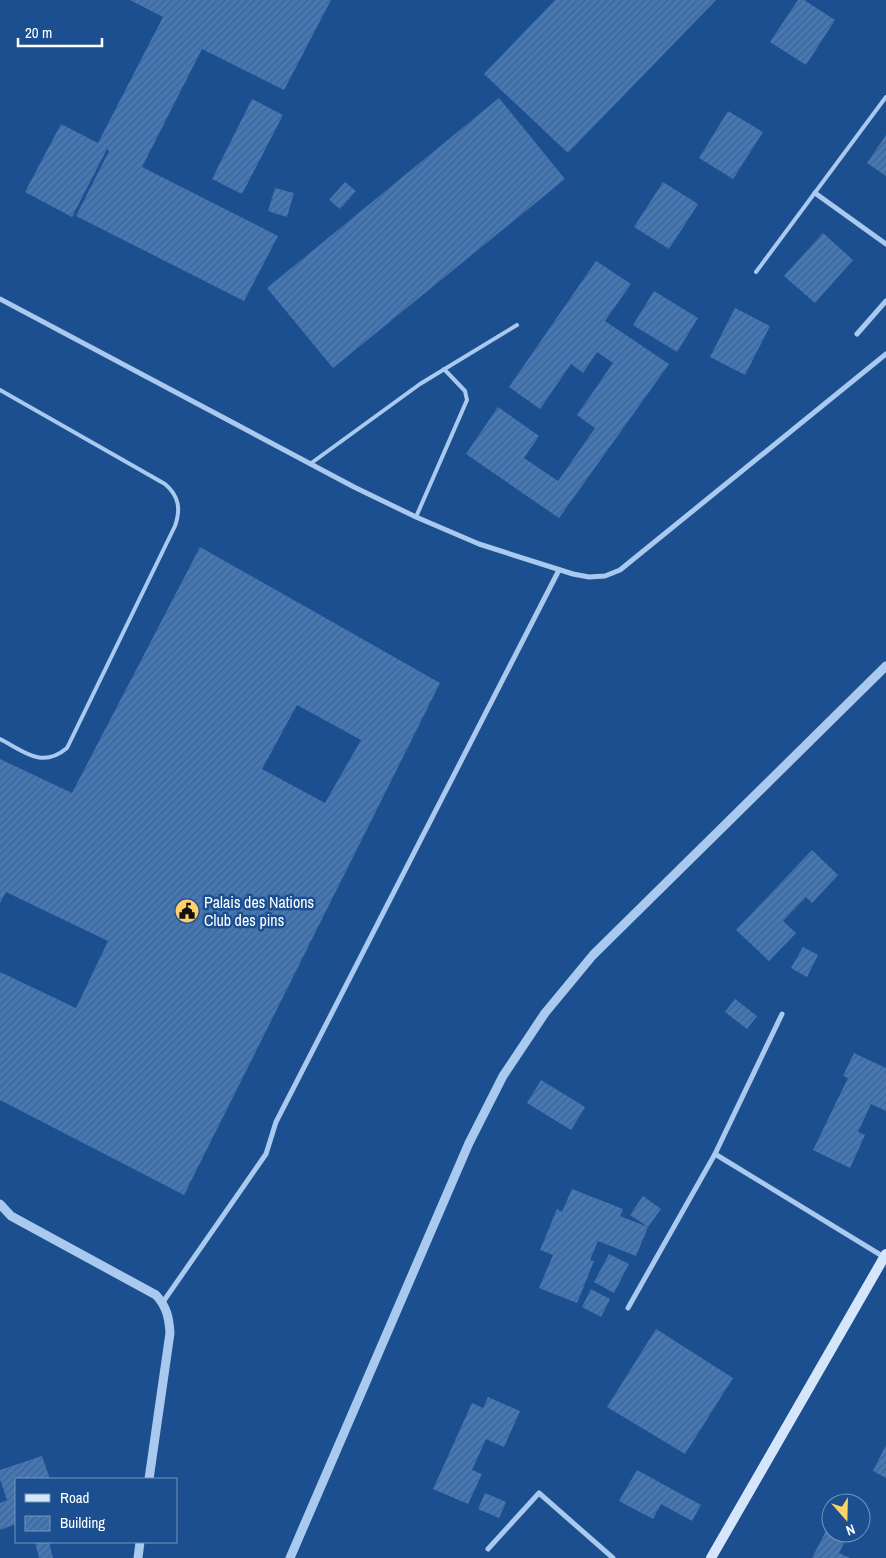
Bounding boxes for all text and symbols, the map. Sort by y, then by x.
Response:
scale bar [18,15,101,47]
text: 20 m [25,22,52,43]
place label: Palais des Nations Club des pins [204,891,314,931]
public building icon: Palais des Nations Club des pins [174,898,200,924]
legend [15,1478,178,1543]
text: Road [60,1487,89,1508]
north arrow [821,1493,871,1543]
text: Building [60,1512,105,1533]
text: N [843,1520,857,1540]

